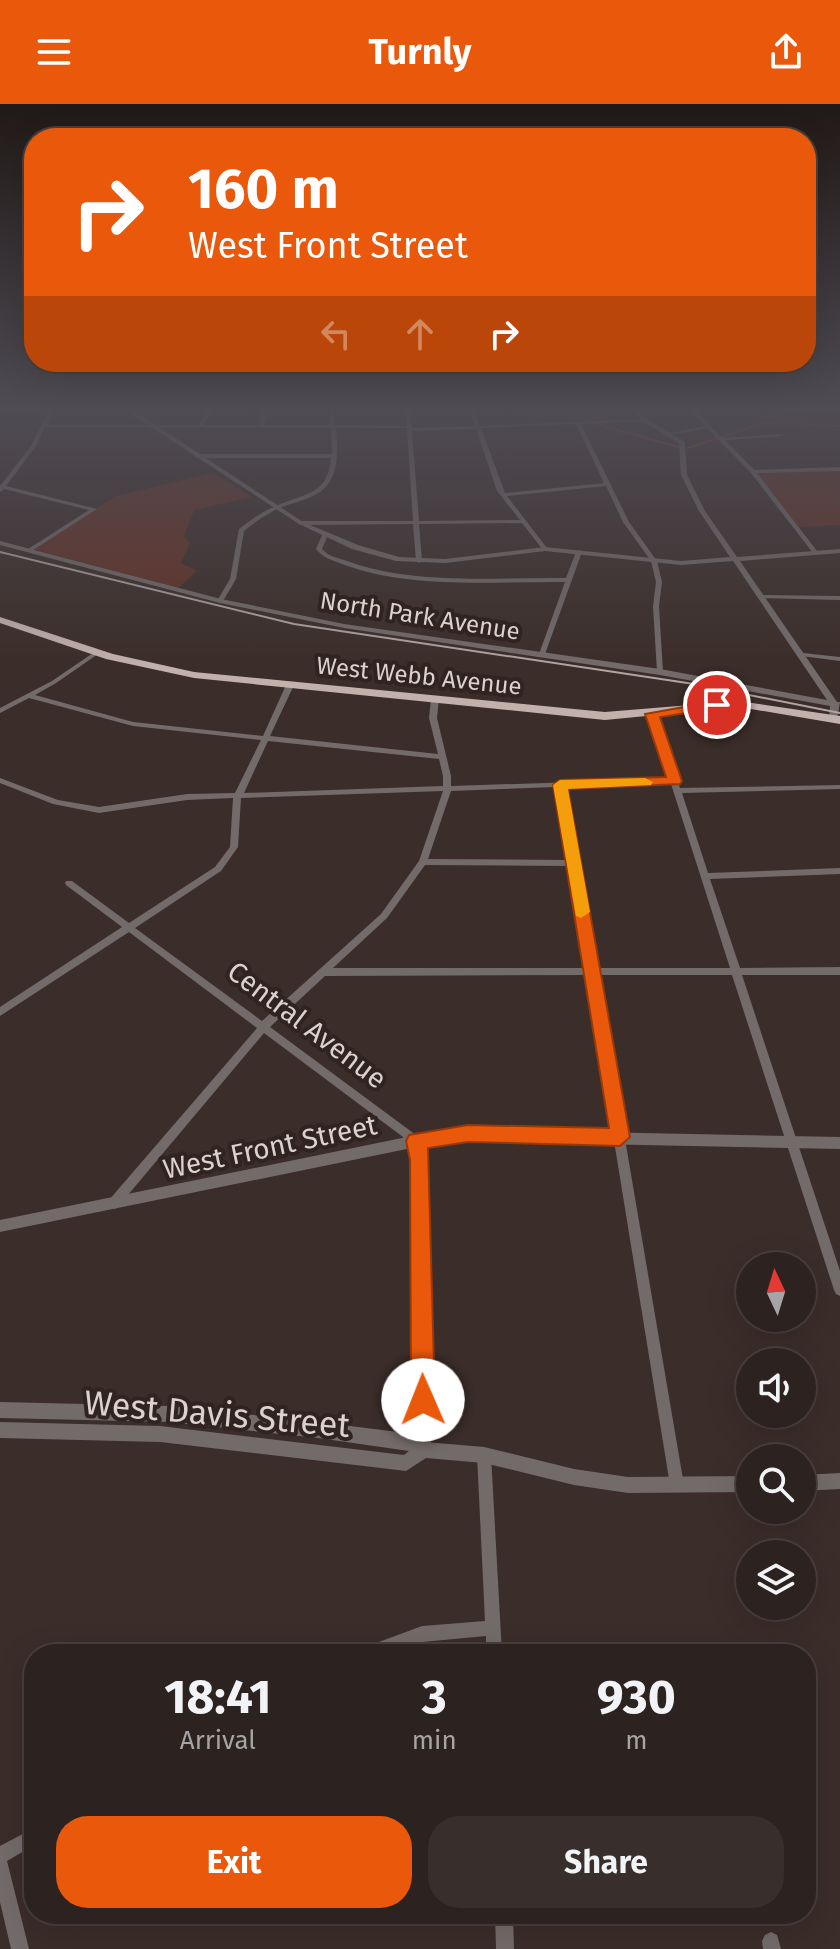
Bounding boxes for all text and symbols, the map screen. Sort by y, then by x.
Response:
icon: menu [32,30,76,74]
text: Turnly [369,30,471,74]
icon: share [764,30,808,74]
text: 160 m [188,156,339,223]
icon: right [56,160,160,264]
text: West Front Street [188,224,468,268]
icon: left [314,312,358,356]
icon: ahead [398,312,442,356]
icon: right [482,312,526,356]
street label: North Park Avenue [318,586,522,646]
street label: West Webb Avenue [315,651,523,701]
pin [683,671,751,739]
icon: arrive [695,683,739,727]
street label: Central Avenue [221,955,393,1095]
street label: West Front Street [160,1108,381,1186]
north arrow [736,1252,816,1332]
map controls [736,1252,816,1620]
button: sound [736,1348,816,1428]
position arrow [381,1358,465,1442]
street label: West Davis Street [83,1382,352,1446]
button: search [736,1444,816,1524]
button: layers [736,1540,816,1620]
text: 18:41 [164,1668,272,1726]
text: 3 [422,1668,447,1726]
text: 930 [597,1668,676,1726]
text: Arrival [180,1725,256,1756]
text: min [412,1725,457,1756]
text: m [625,1725,647,1756]
button: Exit [56,1816,412,1908]
button: Share [428,1816,784,1908]

